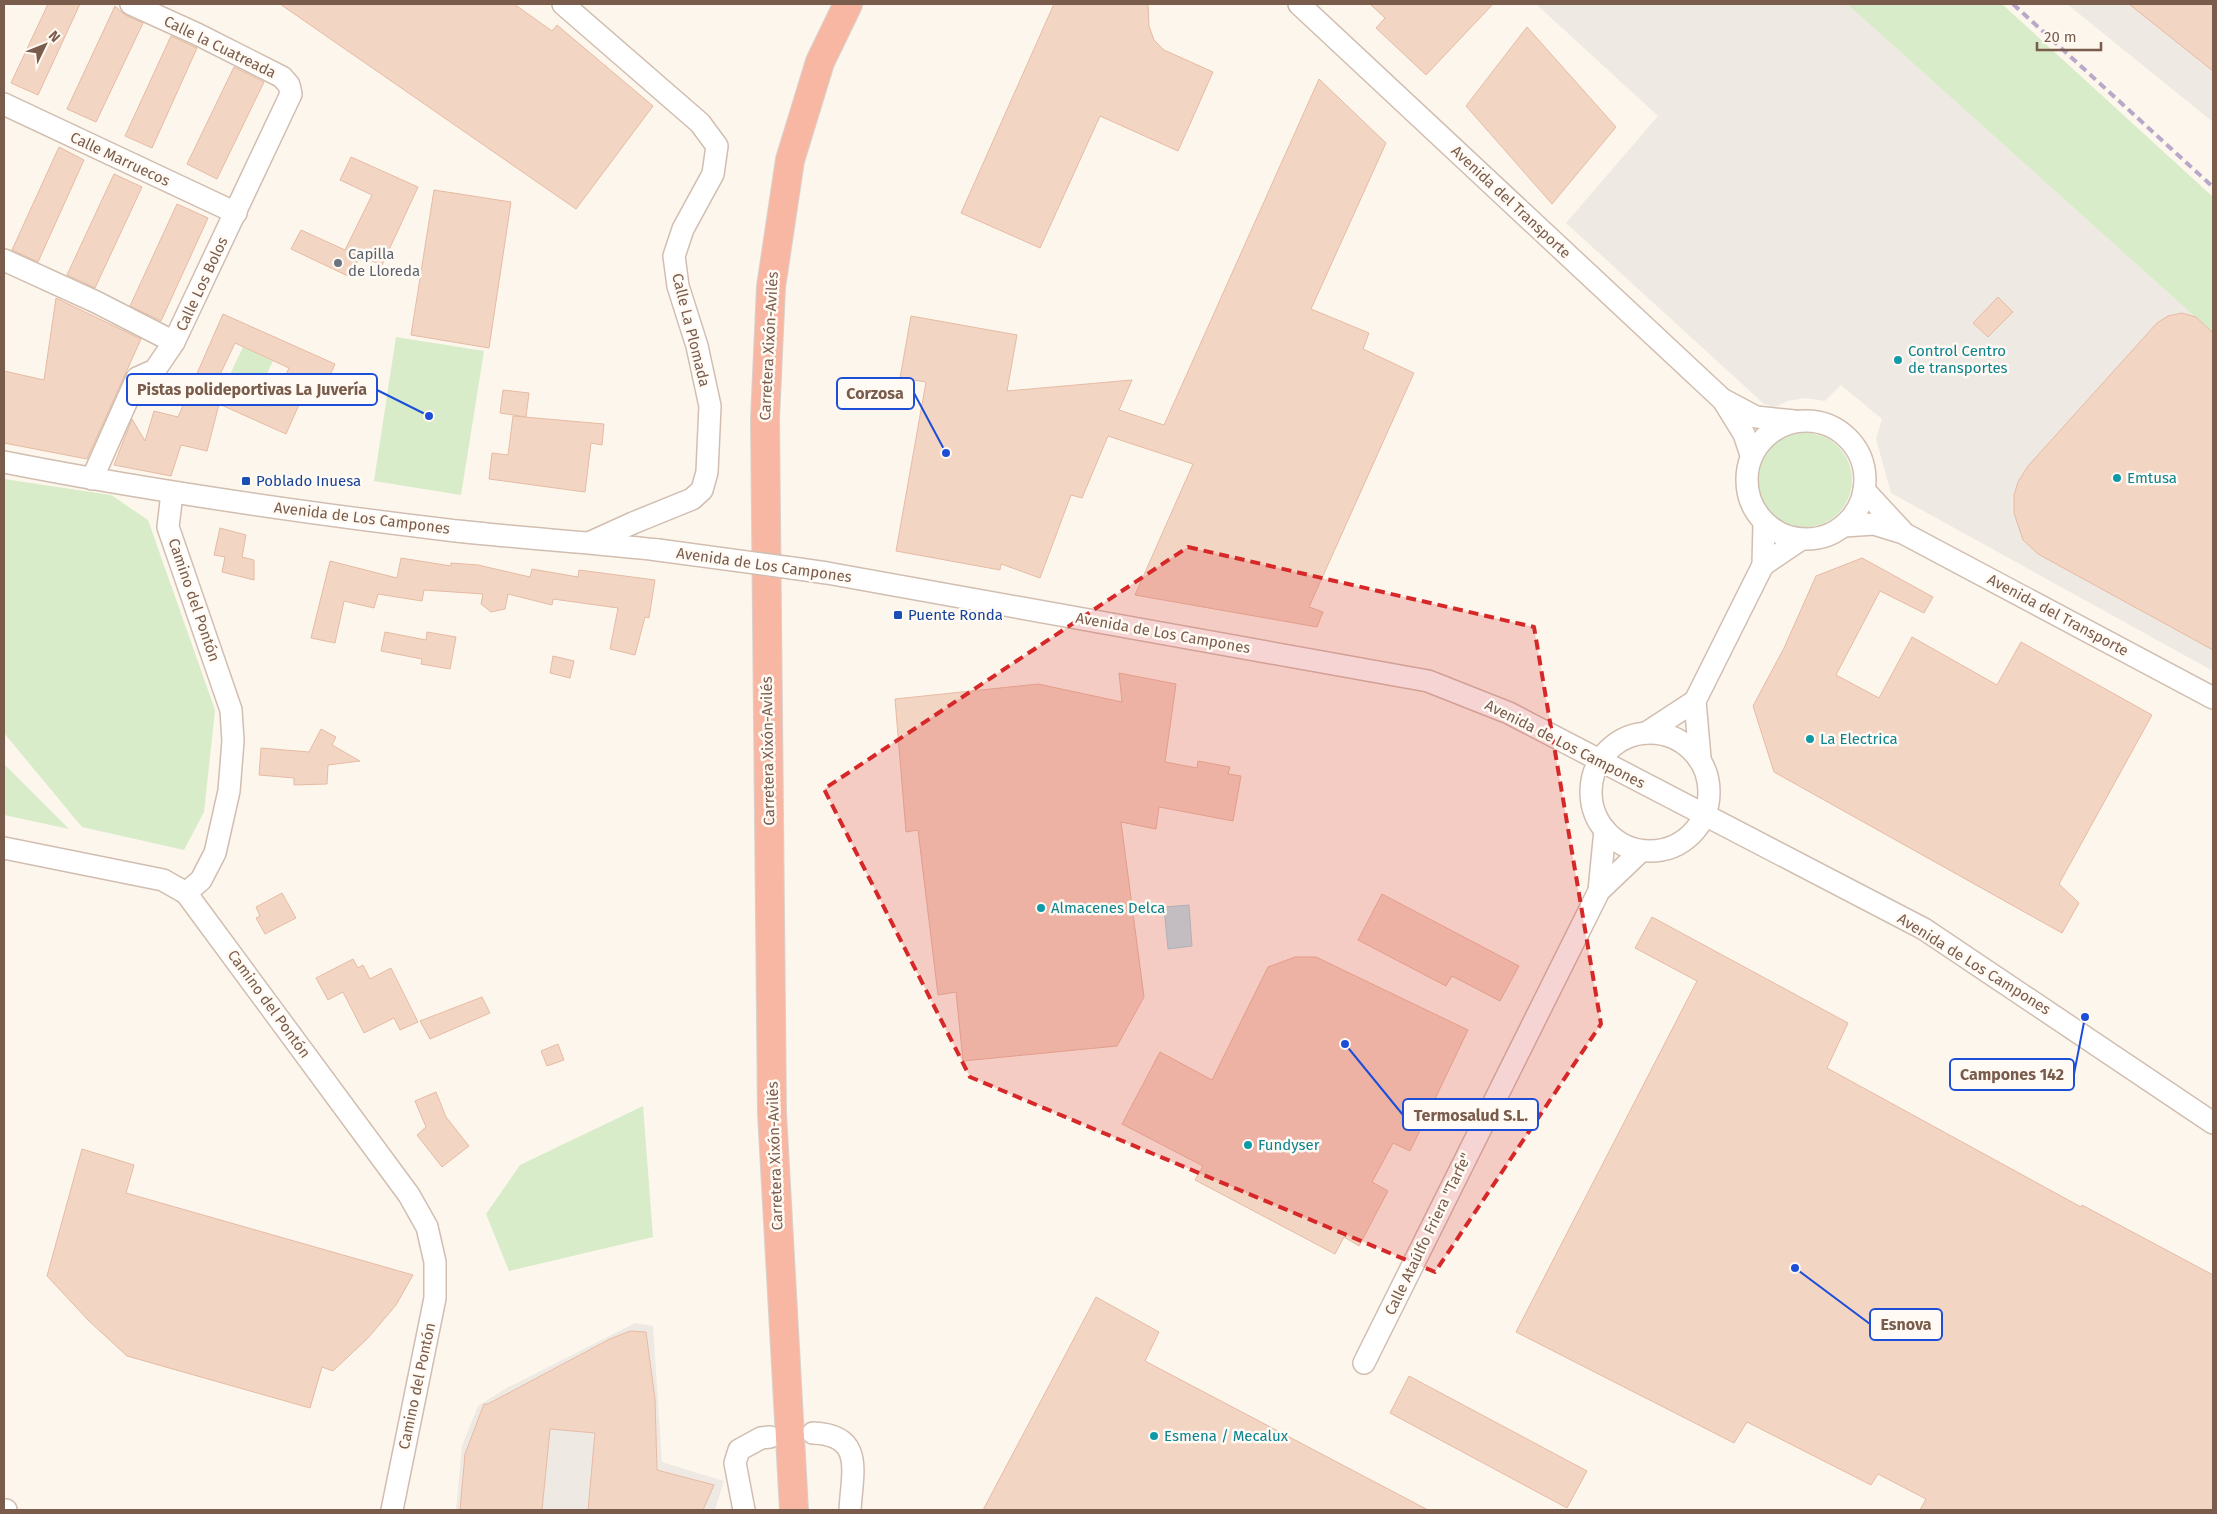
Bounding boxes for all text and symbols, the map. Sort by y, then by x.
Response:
street label: Calle la Cuatreada [161,12,279,82]
north arrow [20,20,70,70]
scale bar [2037,20,2101,52]
text: N [45,27,64,46]
text: 20 m [2044,28,2077,46]
street label: Calle Marruecos [67,128,173,190]
street label: Avenida del Transporte [1447,142,1575,262]
street label: Calle Los Bolos [172,234,232,334]
place label: Capilla de Lloreda [348,245,420,280]
marker: Capilla de Lloreda [332,257,344,269]
street label: Calle La Plomada [668,271,714,389]
street label: Carretera Xixón-Avilés [756,271,782,421]
place label: Control Centro de transportes [1908,342,2008,377]
marker: Control Centro de transportes [1892,354,1904,366]
callout: Pistas polideportivas La Juvería [127,374,377,405]
callout: Corzosa [837,378,914,409]
text: Pistas polideportivas La Juvería [137,380,367,399]
text: Corzosa [846,384,904,403]
place label: Emtusa [2127,469,2177,487]
place label: Poblado Inuesa [256,472,361,490]
marker: Emtusa [2111,472,2123,484]
marker: Poblado Inuesa [240,475,252,487]
street label: Avenida de Los Campones [273,498,451,538]
street label: Camino del Pontón [164,536,224,664]
street label: Avenida de Los Campones [675,544,853,586]
street label: Avenida del Transporte [1984,570,2132,660]
place label: Puente Ronda [908,606,1003,624]
marker: Puente Ronda [892,609,904,621]
street label: Avenida de Los Campones [1074,609,1252,657]
street label: Carretera Xixón-Avilés [758,676,778,826]
street label: Avenida de Los Campones [1482,696,1648,792]
place label: La Electrica [1820,730,1898,748]
marker: La Electrica [1804,733,1816,745]
place label: Almacenes Delca [1051,899,1165,917]
marker: Almacenes Delca [1035,902,1047,914]
street label: Avenida de Los Campones [1894,909,2054,1019]
street label: Camino del Pontón [224,946,314,1062]
callout: Campones 142 [1950,1059,2074,1090]
text: Campones 142 [1960,1065,2064,1084]
street label: Carretera Xixón-Avilés [763,1081,787,1231]
callout: Termosalud S.L. [1403,1099,1538,1130]
text: Termosalud S.L. [1414,1106,1528,1125]
place label: Fundyser [1258,1136,1320,1154]
marker: Fundyser [1242,1139,1254,1151]
street label: Calle Ataúlfo Friera "Tarfe" [1381,1150,1475,1318]
callout: Esnova [1870,1309,1942,1340]
text: Esnova [1880,1315,1932,1334]
street label: Camino del Pontón [395,1321,439,1451]
place label: Esmena / Mecalux [1164,1427,1289,1445]
marker: Esmena / Mecalux [1148,1430,1160,1442]

